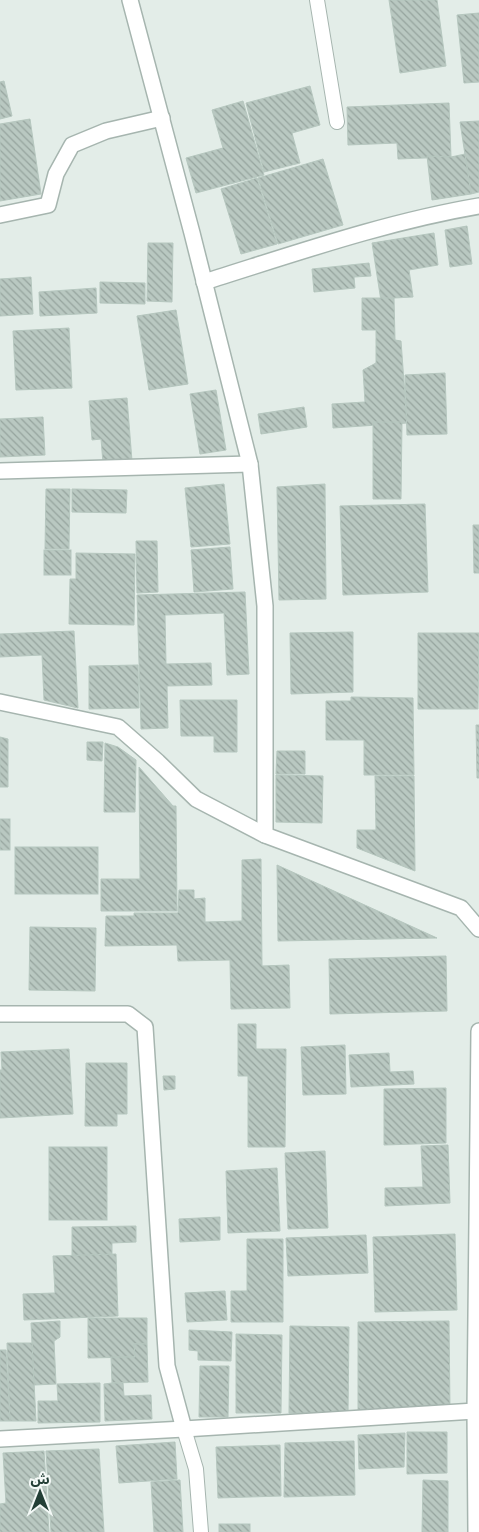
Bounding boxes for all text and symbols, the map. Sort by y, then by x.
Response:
north arrow [15,1467,65,1517]
text: ش [30,1471,50,1487]

